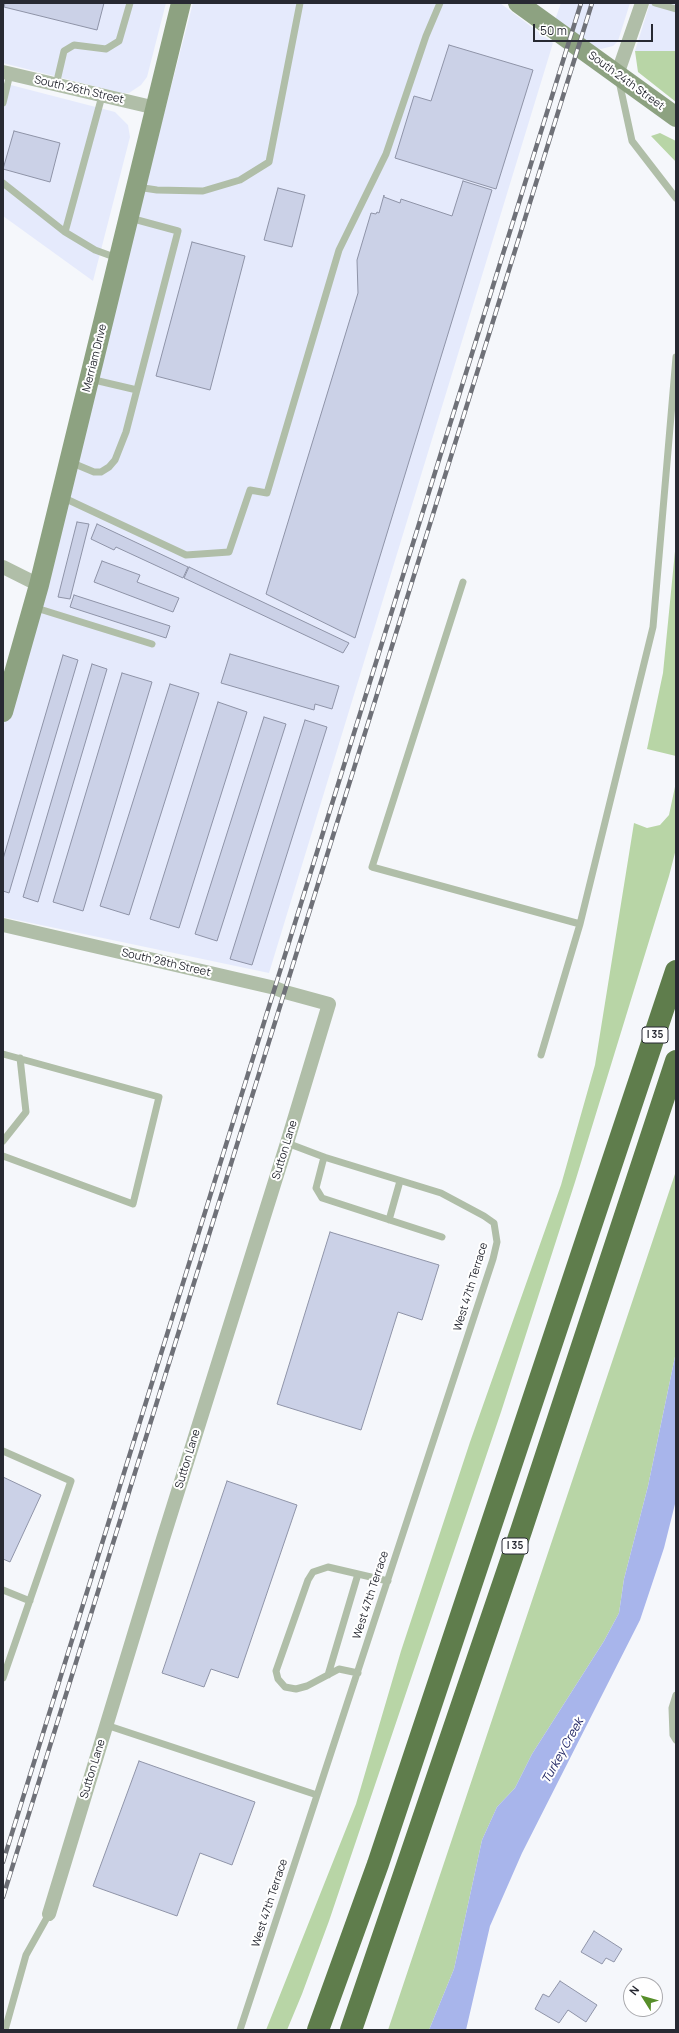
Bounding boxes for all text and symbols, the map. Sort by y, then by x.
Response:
scale bar [535,16,655,42]
text: 50 m [540,22,567,39]
street label: South 24th Street [585,49,667,113]
street label: South 26th Street [33,73,125,107]
street label: Merriam Drive [80,323,110,393]
street label: South 28th Street [120,946,212,980]
road number: I 35 [642,1027,668,1043]
street label: Sutton Lane [270,1119,300,1181]
street label: West 47th Terrace [451,1241,491,1333]
street label: Sutton Lane [173,1428,203,1490]
road number: I 35 [502,1538,528,1554]
street label: West 47th Terrace [351,1549,391,1641]
water label: Turkey Creek [539,1716,587,1786]
street label: Sutton Lane [78,1738,108,1800]
street label: West 47th Terrace [250,1857,290,1949]
north arrow [623,1977,663,2017]
text: N [625,1982,642,1998]

